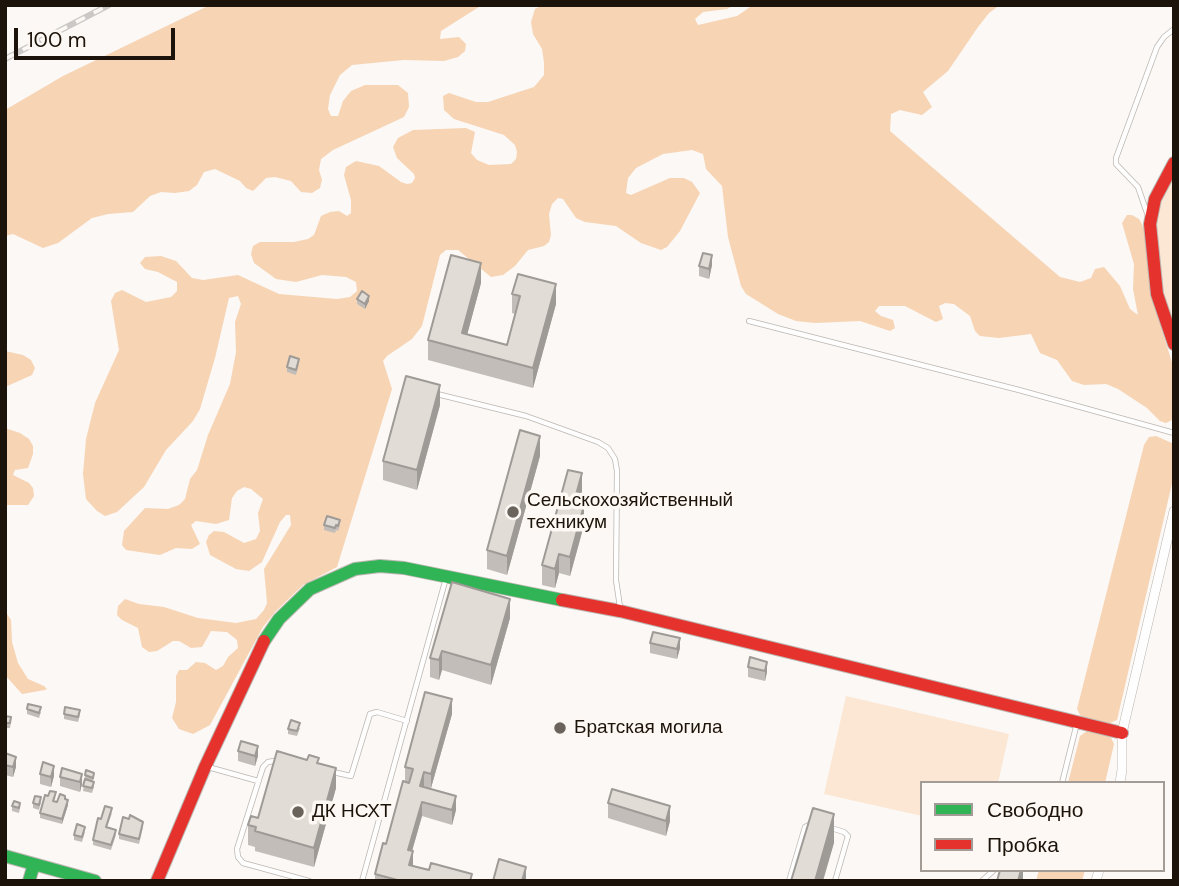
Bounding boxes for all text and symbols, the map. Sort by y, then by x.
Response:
scale bar [18,14,178,58]
text: 100 m [27,26,87,54]
place label: Сельскохозяйственный техникум [527,490,733,534]
marker: Сельскохозяйственный техникум [505,504,521,520]
place label: Братская могила [574,717,723,739]
marker: Братская могила [552,720,568,736]
legend [920,781,1165,872]
text: Свободно [987,796,1084,824]
place label: ДК НСХТ [312,801,392,823]
marker: ДК НСХТ [290,804,306,820]
text: Пробка [987,831,1059,859]

